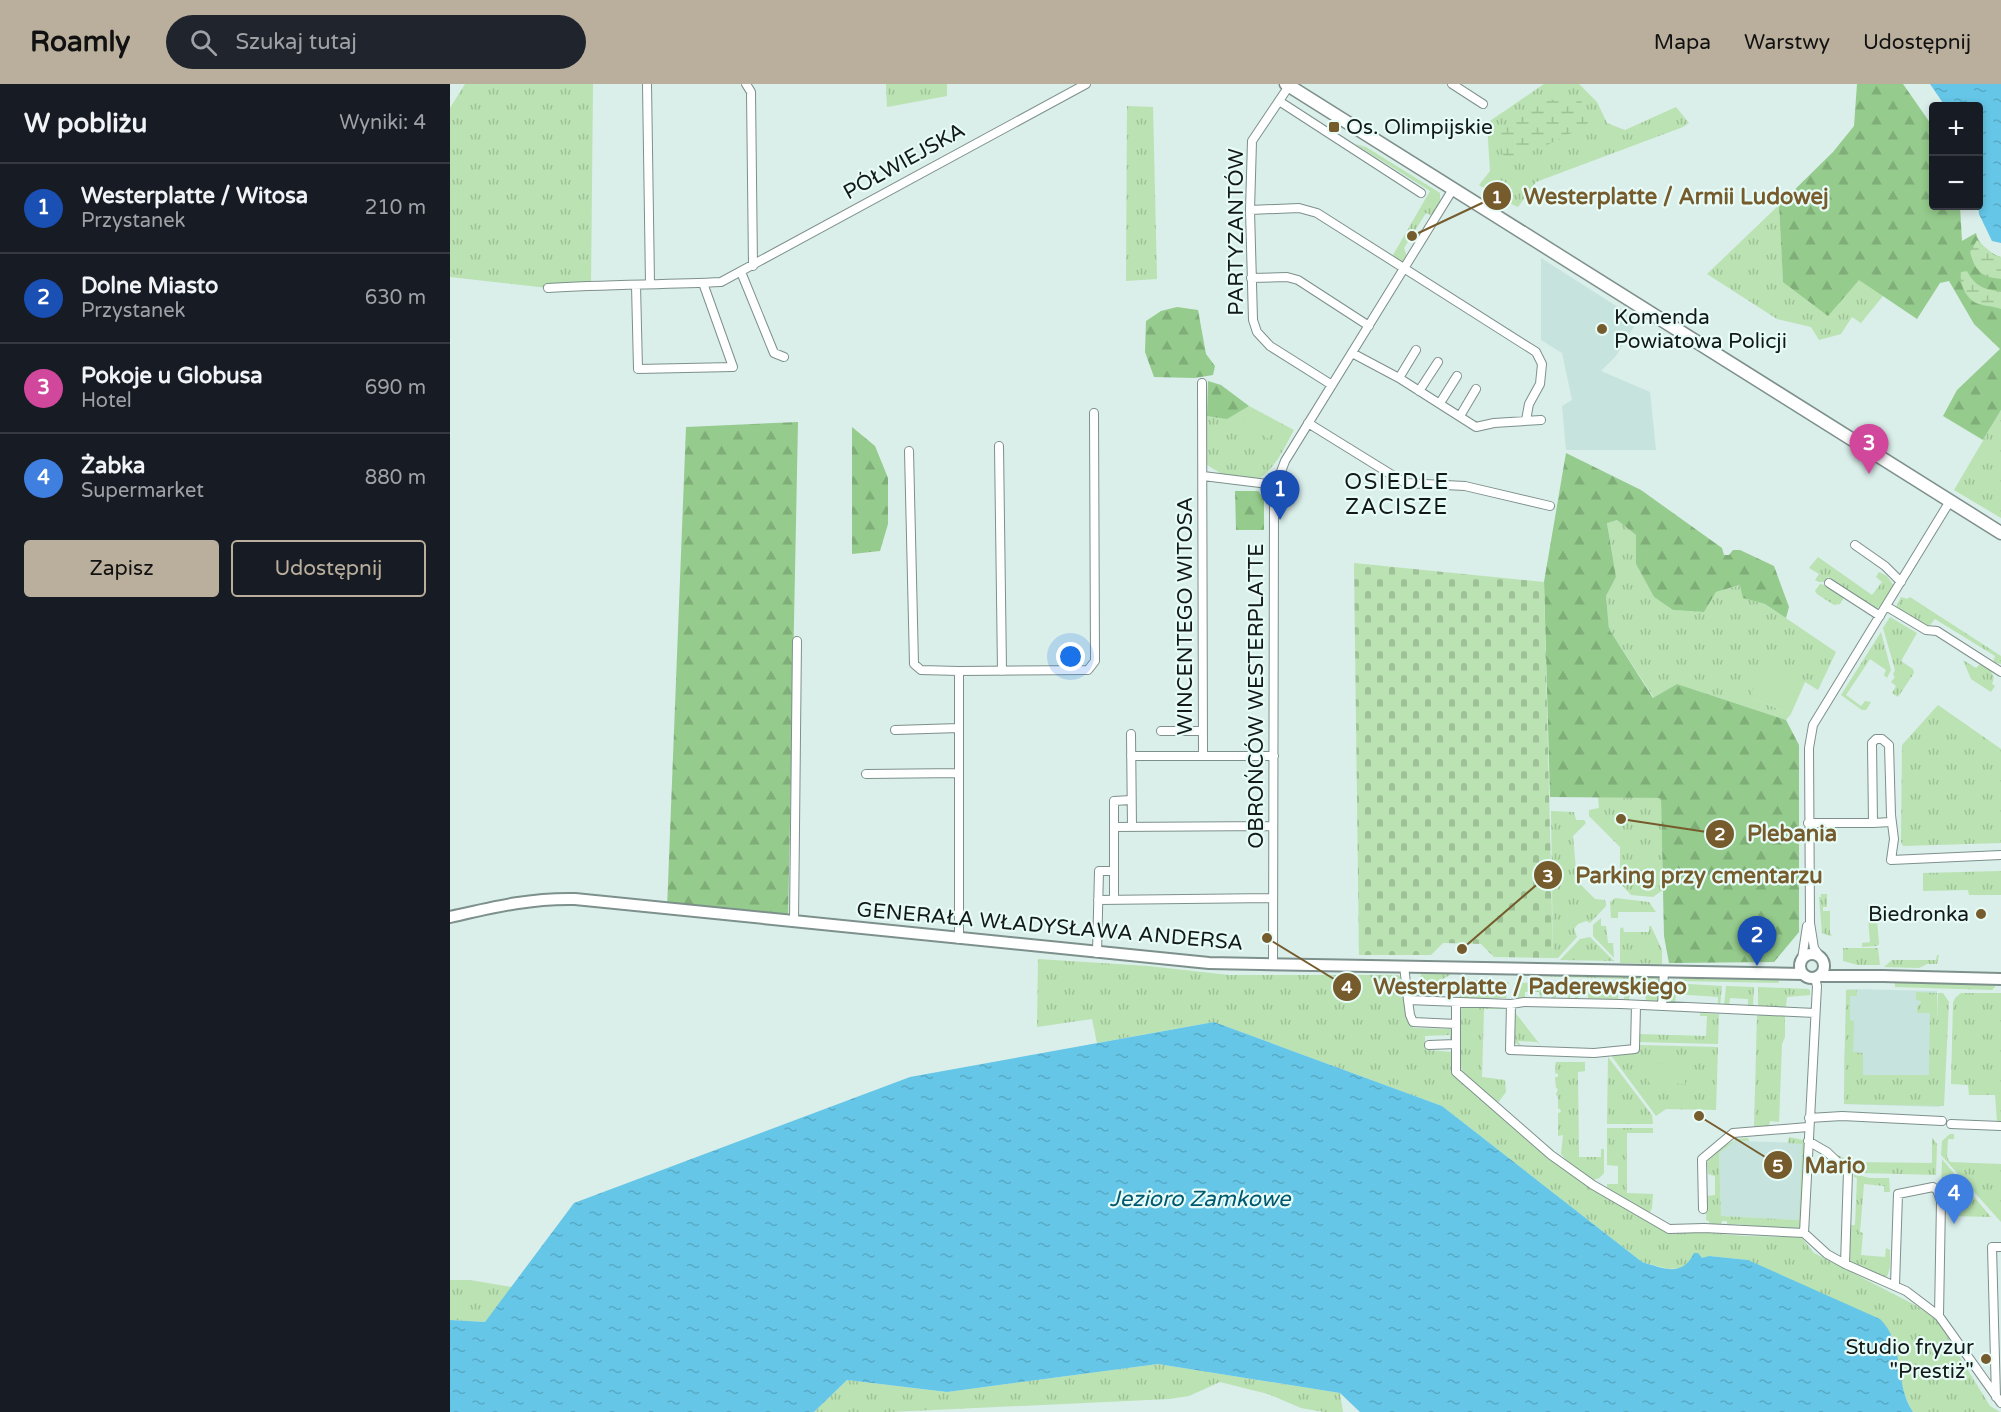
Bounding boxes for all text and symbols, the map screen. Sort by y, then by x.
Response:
search box [166,15,586,69]
text: Roamly [30,25,130,59]
icon: search [187,26,220,59]
text: Szukaj tutaj [235,29,357,55]
text: Mapa [1654,30,1711,55]
text: Warstwy [1744,30,1830,55]
text: Udostępnij [1863,30,1971,55]
map controls [1929,102,1983,210]
button: + [1929,102,1983,156]
text: W pobliżu [24,108,147,139]
text: Wyniki: 4 [339,111,426,135]
place label: Os. Olimpijskie [1346,115,1493,140]
street label: PÓŁWIEJSKA [839,118,969,205]
marker: Os. Olimpijskie [1327,120,1341,134]
street label: PARTYZANTÓW [1224,148,1249,316]
button: − [1929,156,1983,210]
callout: Westerplatte / Armii Ludowej [1482,176,1841,216]
text: Westerplatte / Witosa [81,183,308,209]
text: Westerplatte / Armii Ludowej [1523,184,1829,210]
text: 1 [1491,186,1503,208]
text: 1 [37,196,50,220]
text: 210 m [365,196,426,220]
text: Przystanek [81,209,185,233]
text: Dolne Miasto [81,273,219,299]
text: 2 [37,286,50,310]
text: 630 m [365,286,426,310]
text: Przystanek [81,299,185,323]
place label: Komenda Powiatowa Policji [1614,305,1787,354]
marker: Komenda Powiatowa Policji [1595,322,1609,336]
text: Pokoje u Globusa [81,363,263,389]
text: 3 [37,376,50,400]
text: 690 m [365,376,426,400]
text: Hotel [81,389,132,413]
pin: 3 [1850,424,1888,474]
text: Żabka [81,453,145,479]
text: 4 [37,466,50,490]
text: 880 m [365,466,426,490]
district label: OSIEDLE ZACISZE [1344,469,1450,520]
pin: 1 [1260,470,1300,520]
text: Supermarket [81,479,204,503]
street label: WINCENTEGO WITOSA [1173,497,1198,735]
button: Zapisz [24,540,219,597]
button: Udostępnij [231,540,426,597]
street label: OBROŃCÓW WESTERPLATTE [1244,543,1269,849]
your location [1056,642,1085,671]
callout: Plebania [1705,814,1849,854]
text: Plebania [1747,821,1837,847]
text: 2 [1714,823,1726,845]
callout: Parking przy cmentarzu [1533,855,1835,895]
text: Parking przy cmentarzu [1575,863,1823,889]
text: 3 [1542,865,1554,887]
street label: GENERAŁA WŁADYSŁAWA ANDERSA [856,897,1244,956]
place label: Biedronka [1868,902,1969,927]
marker: Biedronka [1974,907,1988,921]
pin: 2 [1738,916,1776,966]
callout: Westerplatte / Paderewskiego [1332,967,1699,1007]
text: Westerplatte / Paderewskiego [1373,974,1687,1000]
text: 4 [1341,976,1353,998]
callout: Mario [1763,1145,1878,1185]
text: Mario [1805,1153,1865,1179]
text: 5 [1772,1155,1784,1177]
pin: 4 [1934,1174,1974,1224]
water label: Jezioro Zamkowe [1109,1186,1292,1212]
place label: Studio fryzur "Prestiż" [1845,1335,1974,1384]
marker: Studio fryzur "Prestiż" [1979,1352,1993,1366]

